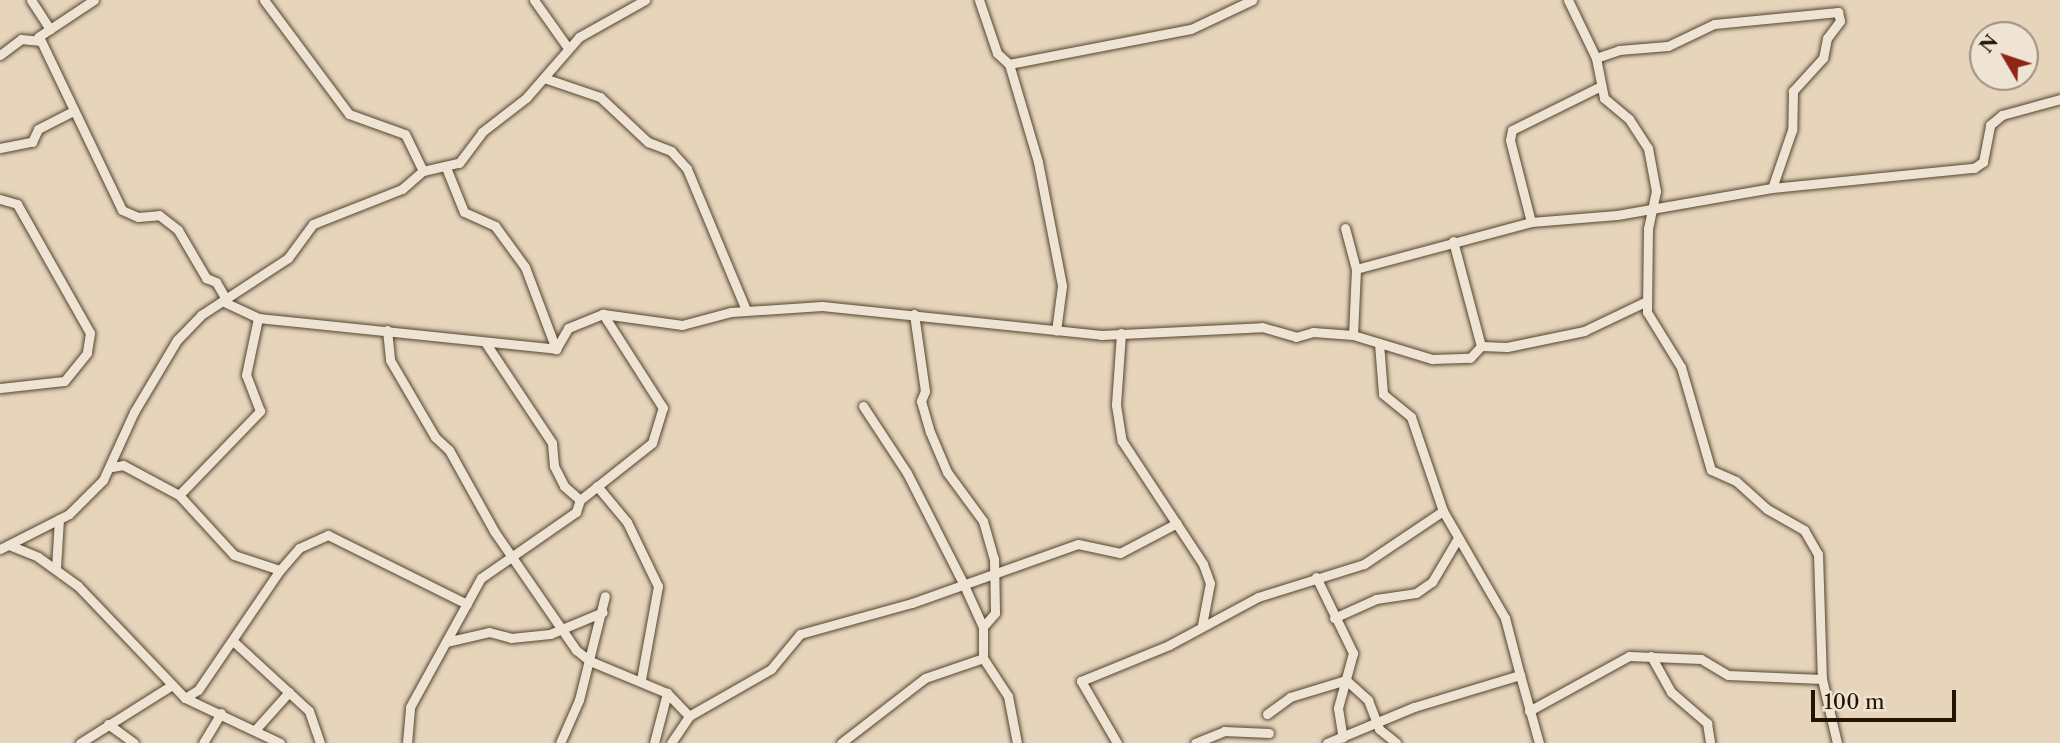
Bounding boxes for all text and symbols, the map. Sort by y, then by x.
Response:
north arrow [1969,21,2039,91]
text: N [1975,30,2003,57]
scale bar [1815,676,1960,720]
text: 100 m [1824,689,1885,714]

